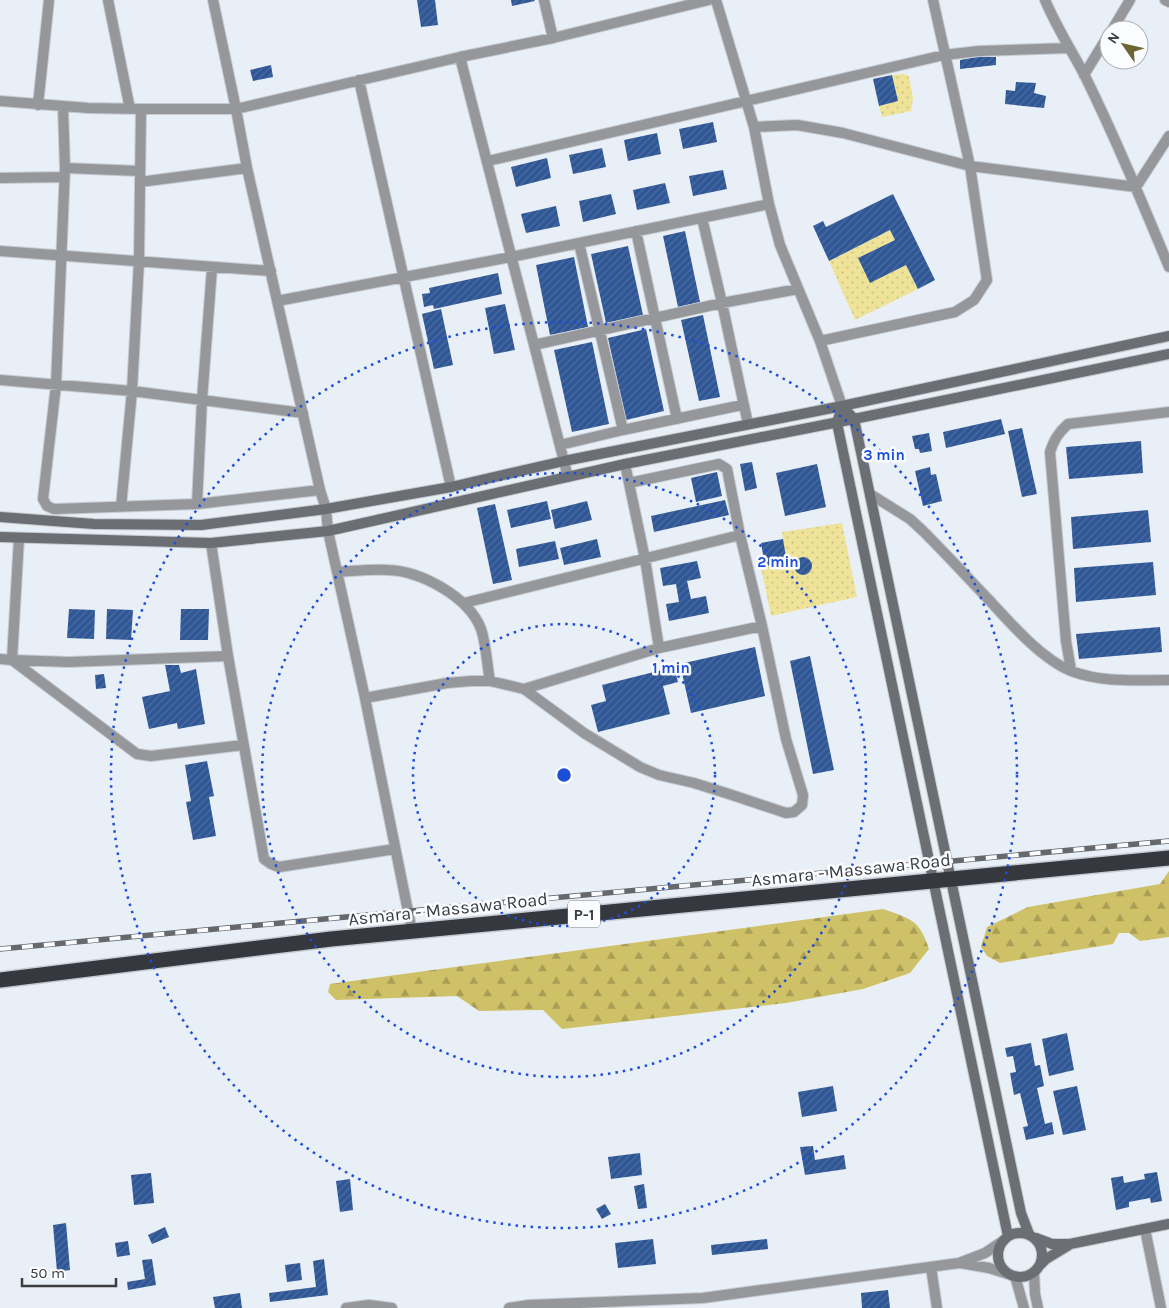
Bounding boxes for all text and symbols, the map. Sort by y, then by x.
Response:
north arrow [1099,20,1149,70]
text: N [1104,29,1123,47]
text: 3 min [863,446,905,464]
text: 2 min [757,553,799,571]
text: 1 min [652,659,690,677]
centre of rings [555,766,573,784]
street label: Asmara - Massawa Road [750,849,952,891]
street label: Asmara - Massawa Road [347,888,549,930]
road number: P-1 [568,901,600,928]
scale bar [22,1256,116,1288]
text: 50 m [30,1264,65,1282]

